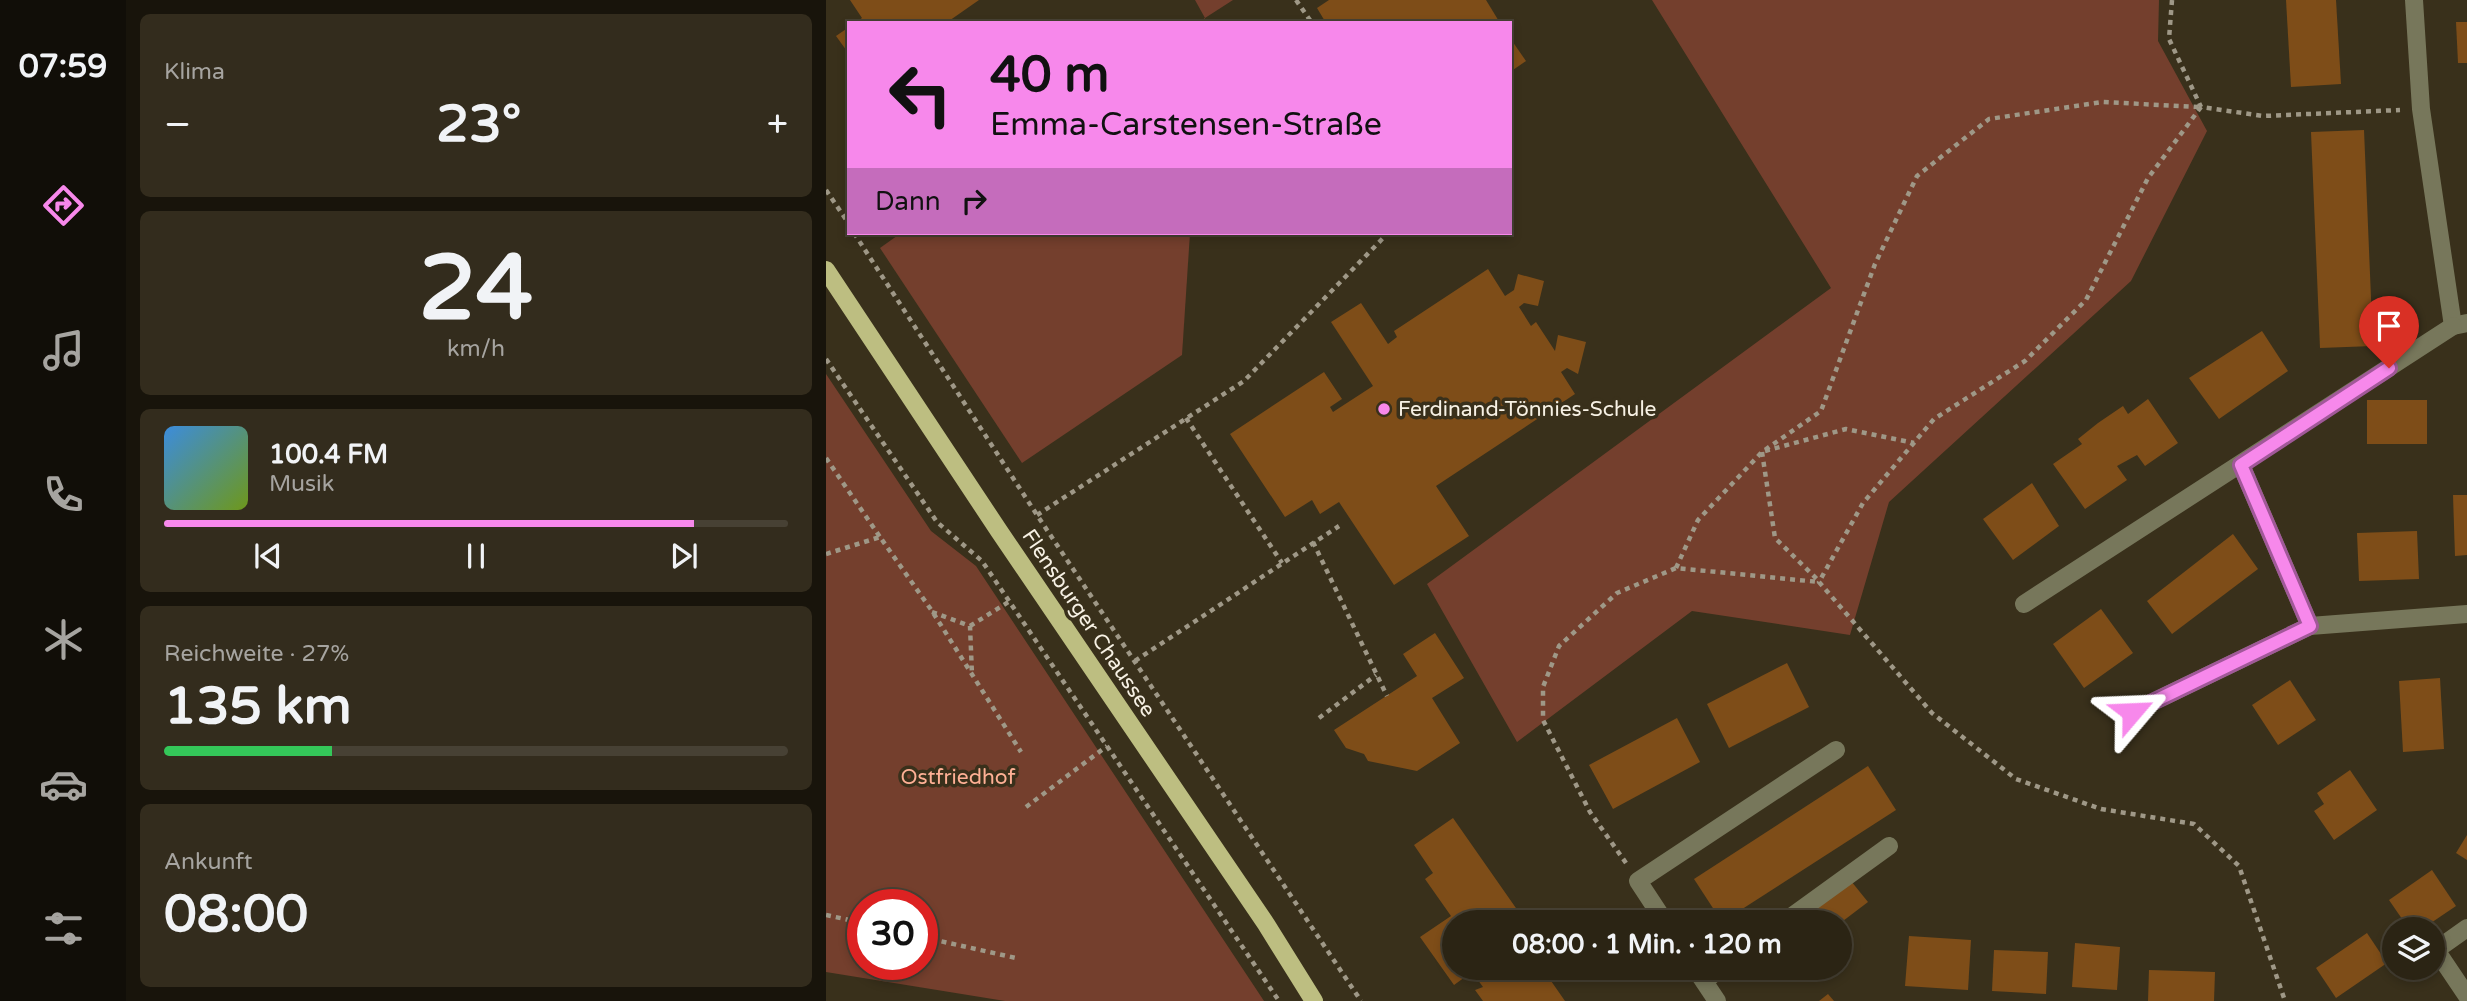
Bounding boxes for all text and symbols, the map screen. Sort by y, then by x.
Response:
text: 40 m [990,46,1109,105]
text: 07:59 [19,48,107,86]
icon: left [875,49,966,140]
text: Klima [164,58,225,86]
text: 23° [436,93,521,156]
text: − [164,102,191,148]
text: + [767,102,788,148]
text: Emma-Carstensen-Straße [990,106,1382,144]
icon: directions [39,181,88,230]
icon: right [955,182,993,220]
text: Dann [875,186,941,217]
text: 24 [419,234,533,344]
pin [2359,296,2419,368]
icon: arrive [2370,307,2408,345]
icon: music [39,326,88,375]
text: km/h [447,335,505,363]
place label: Ferdinand-Tönnies-Schule [1398,397,1657,422]
marker: Ferdinand-Tönnies-Schule [1376,401,1392,417]
text: 100.4 FM [269,439,388,470]
icon: phone [39,470,88,519]
text: Musik [269,470,334,498]
street label: Flensburger Chaussee [1016,525,1161,722]
icon: previous [249,537,287,575]
icon: pause [457,537,495,575]
icon: next [665,537,703,575]
icon: climate [39,615,88,664]
text: Reichweite · 27% [164,640,349,668]
text: 135 km [164,675,352,738]
position arrow [2095,675,2169,749]
icon: car [39,760,88,809]
park label: Ostfriedhof [901,765,1015,790]
text: Ankunft [164,848,253,876]
text: 08:00 [164,883,308,946]
speed limit sign: 30 [847,889,938,980]
icon: filters [39,904,88,953]
map controls [2382,917,2445,980]
button: layers [2382,917,2445,980]
text: 08:00 · 1 Min. · 120 m [1512,929,1782,960]

